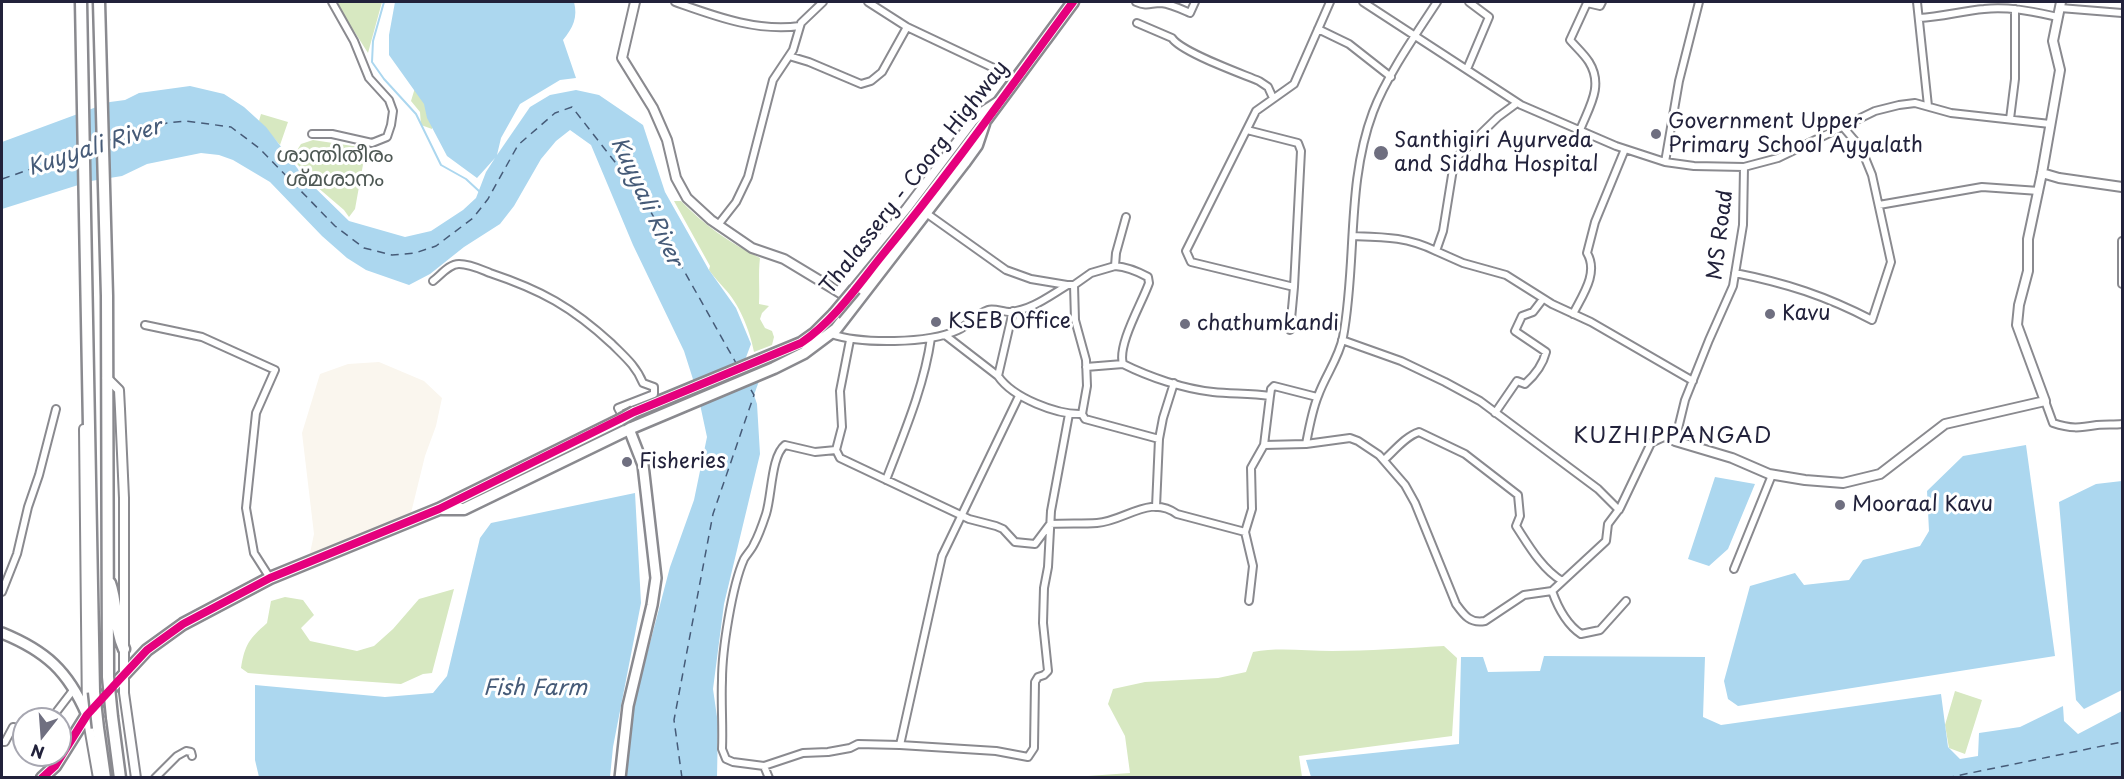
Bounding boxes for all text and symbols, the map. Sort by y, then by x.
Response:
street label: Thalassery - Coorg Highway [816,56,1014,300]
place label: Government Upper Primary School Ayyalath [1668,109,1923,159]
water label: Kuyyali River [25,114,165,182]
marker: Government Upper Primary School Ayyalath [1649,127,1663,141]
place label: Santhigiri Ayurveda and Siddha Hospital [1394,128,1598,178]
water label: Kuyyali River [605,133,687,271]
park label: ശാന്തിതീരം ശ്മശാനം [277,143,393,193]
marker: Santhigiri Ayurveda and Siddha Hospital [1372,144,1390,162]
street label: MS Road [1703,189,1739,281]
place label: Kavu [1782,301,1830,327]
marker: Kavu [1763,307,1777,321]
place label: KSEB Office [948,309,1071,335]
place label: chathumkandi [1197,311,1339,337]
marker: KSEB Office [929,315,943,329]
marker: chathumkandi [1178,317,1192,331]
district label: KUZHIPPANGAD [1573,424,1773,450]
place label: Fisheries [639,449,726,475]
marker: Fisheries [620,455,634,469]
place label: Mooraal Kavu [1852,492,1993,518]
marker: Mooraal Kavu [1833,498,1847,512]
water label: Fish Farm [483,676,587,702]
north arrow [12,707,72,767]
text: N [28,739,47,766]

